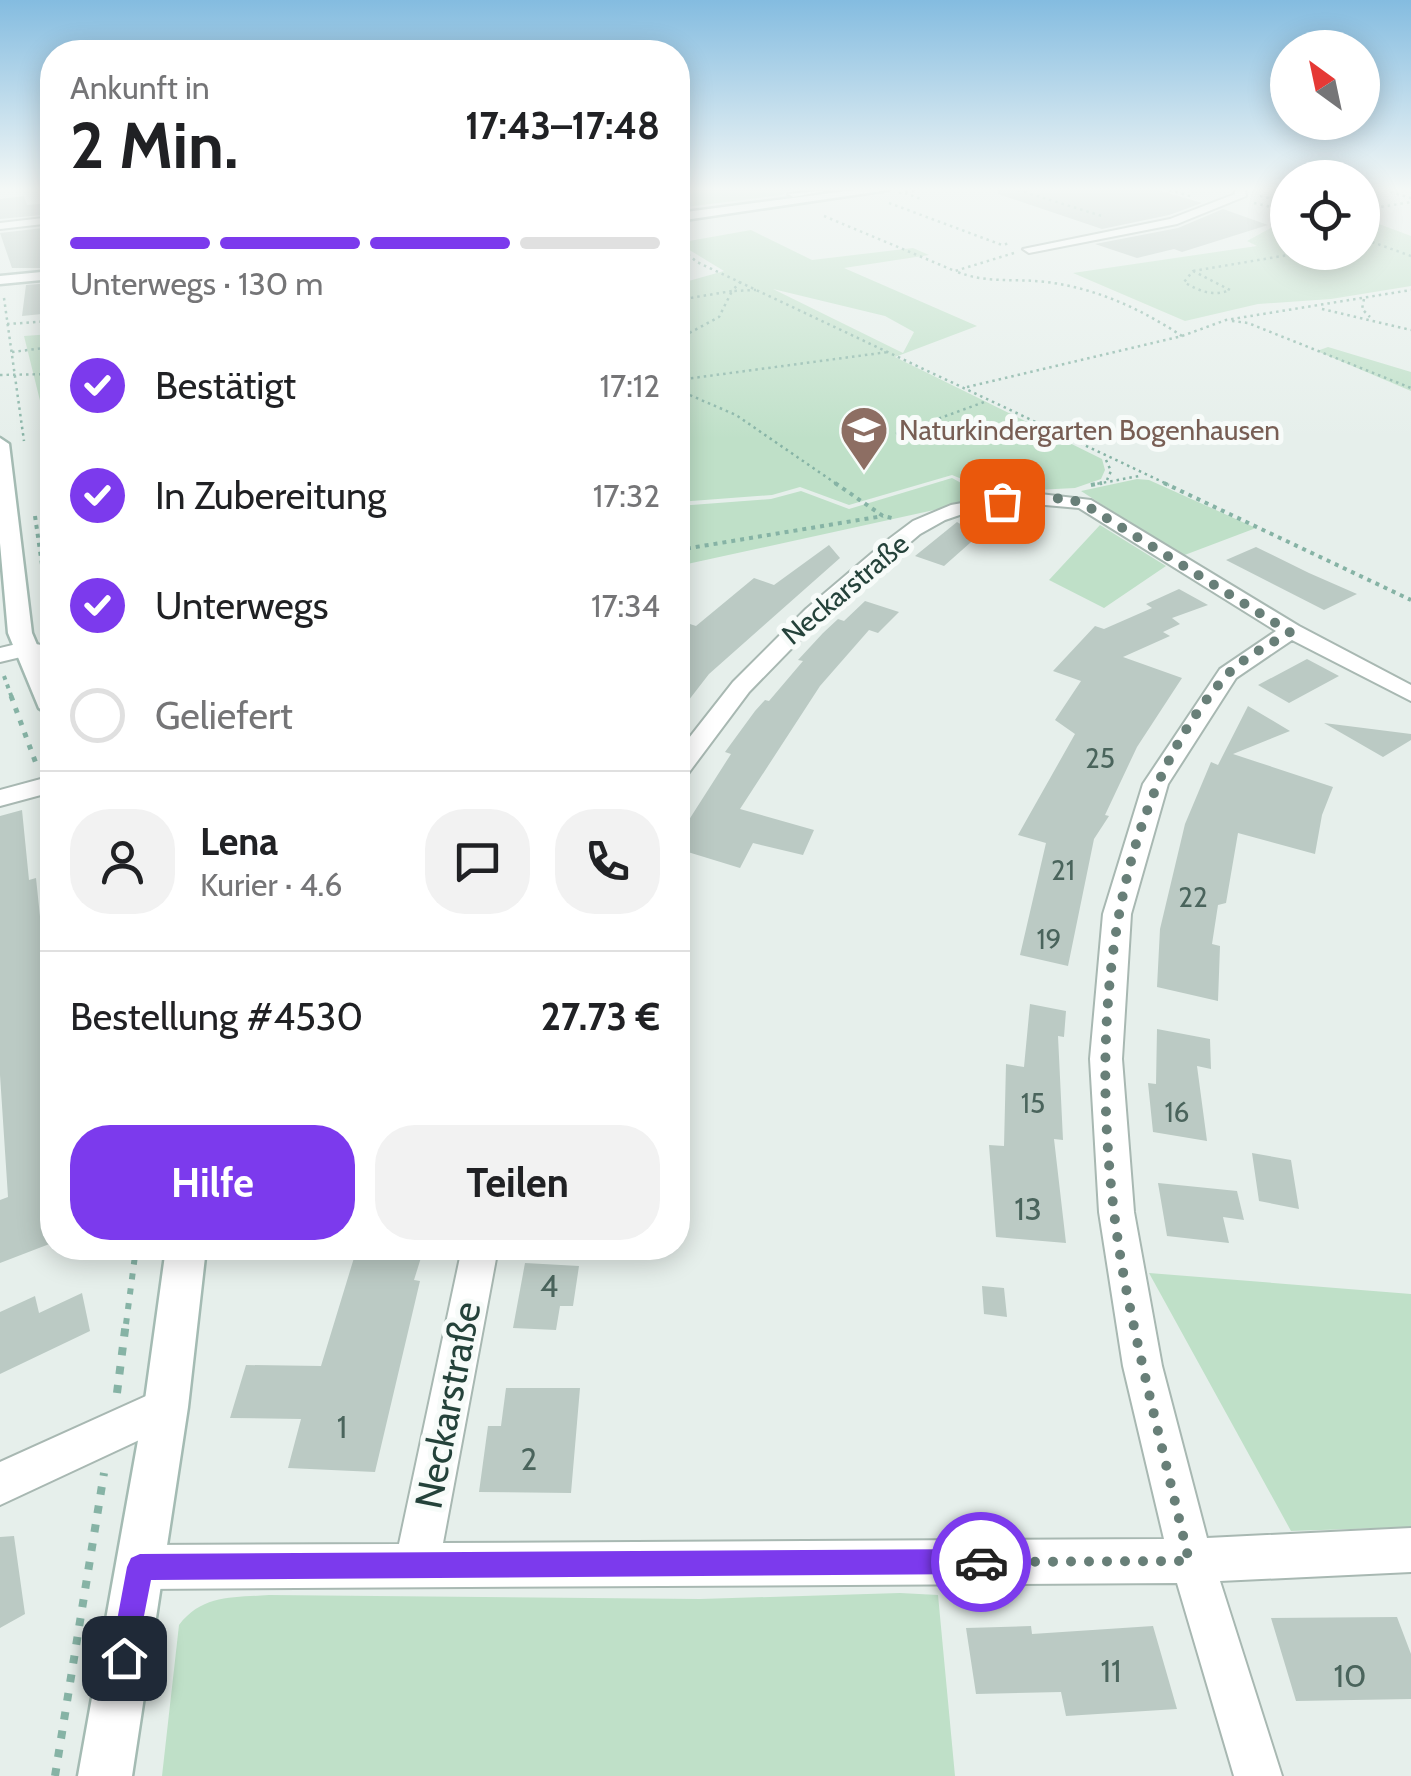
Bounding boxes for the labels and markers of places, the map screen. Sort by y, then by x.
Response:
school or university icon: Naturkindergarten Bogenhausen [838,404,890,472]
place label: Naturkindergarten Bogenhausen [899,413,1280,447]
pin [960,459,1045,544]
pin [82,1616,167,1701]

